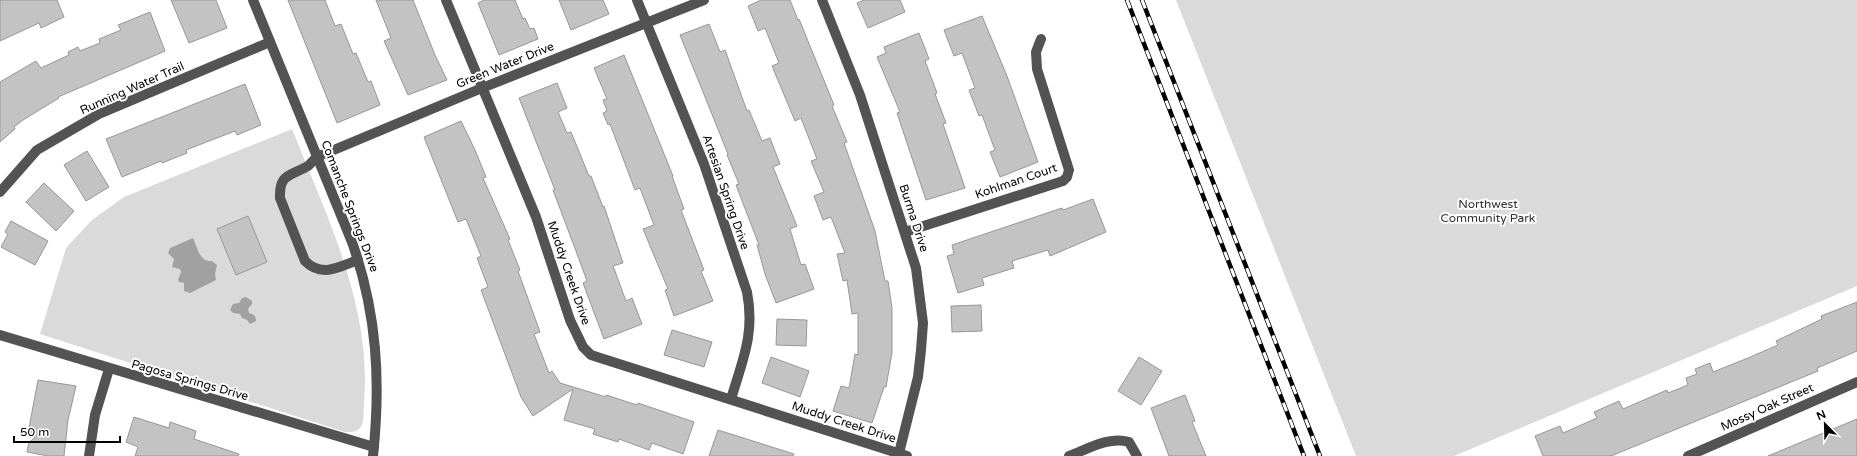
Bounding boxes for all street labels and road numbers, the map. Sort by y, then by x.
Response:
street label: Green Water Drive [454,39,556,91]
street label: Running Water Trail [78,59,186,117]
street label: Artesian Spring Drive [700,133,752,252]
street label: Comanche Springs Drive [318,138,382,274]
street label: Kohlman Court [973,160,1059,202]
street label: Burma Drive [896,182,932,254]
street label: Muddy Creek Drive [545,219,593,327]
street label: Pagosa Springs Drive [130,357,250,403]
street label: Mossy Oak Street [1718,380,1816,434]
street label: Muddy Creek Drive [790,399,898,446]

